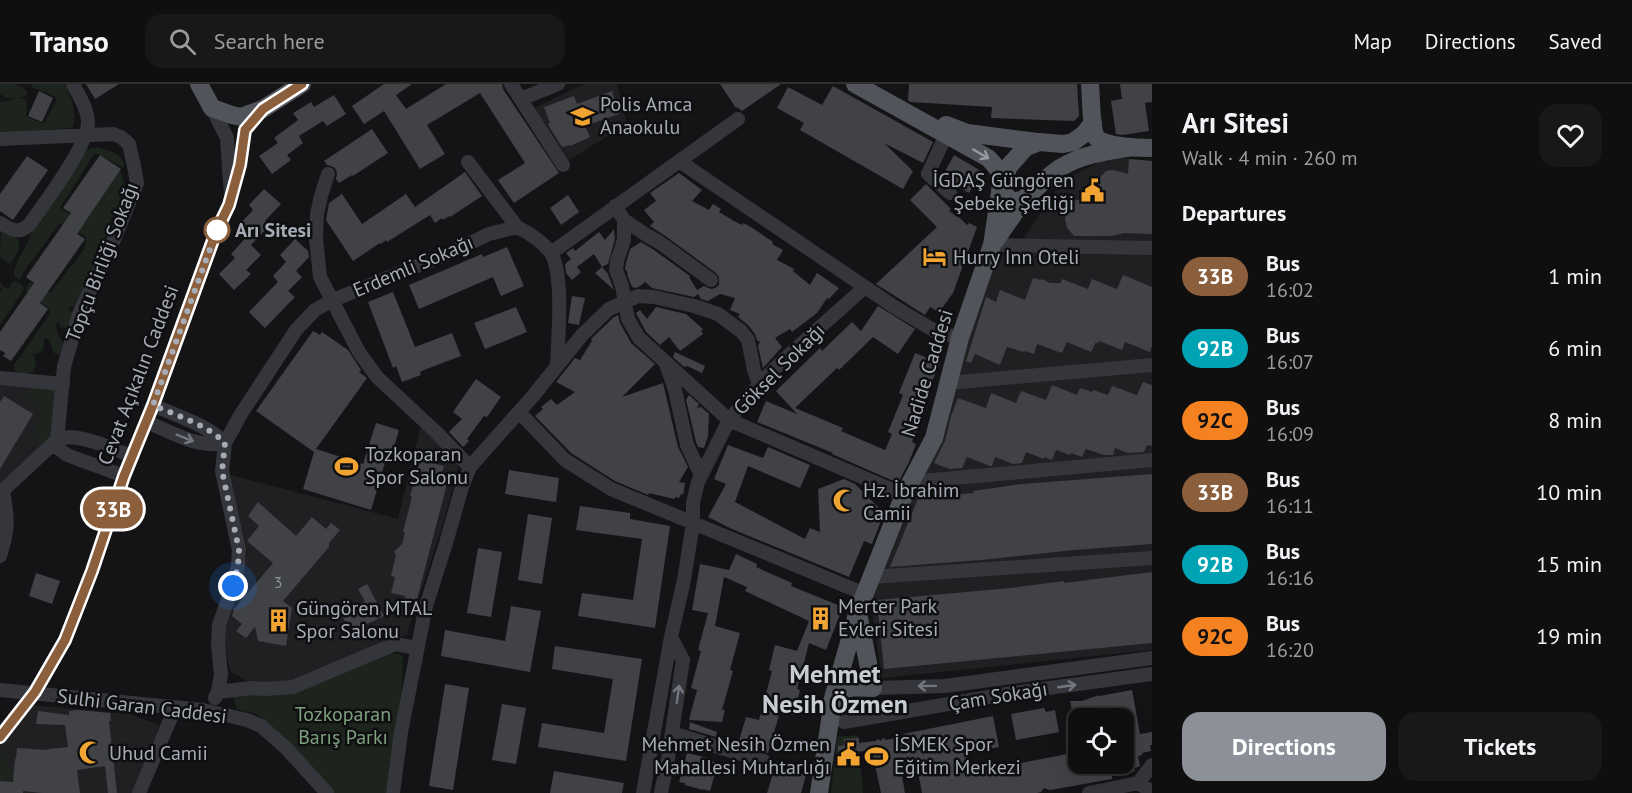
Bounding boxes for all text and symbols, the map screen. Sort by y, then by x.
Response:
search box [145,14,565,68]
text: Transo [30,23,109,60]
icon: search [166,25,199,58]
text: Search here [214,27,325,55]
text: Map [1353,28,1392,55]
text: Directions [1425,28,1516,55]
text: Saved [1549,28,1602,55]
place label: Polis Amca Anaokulu [600,91,692,140]
school or university icon: Polis Amca Anaokulu [569,103,595,129]
text: Arı Sitesi [1182,104,1289,141]
button: heart [1539,104,1602,167]
text: Walk · 4 min · 260 m [1182,145,1358,171]
one-way arrow [972,149,989,161]
place label: İGDAŞ Güngören Şebeke Şefliği [932,167,1074,216]
public building icon: İGDAŞ Güngören Şebeke Şefliği [1079,178,1105,204]
street label: Topçu Birliği Sokağı [60,179,144,345]
text: Departures [1182,199,1286,227]
marker: Arı Sitesi [204,217,230,243]
place label: Arı Sitesi [235,217,311,243]
street label: Erdemli Sokağı [349,229,477,303]
hotel icon: Hurry Inn Oteli [922,244,948,270]
place label: Hurry Inn Oteli [953,244,1079,270]
text: Bus [1266,249,1300,277]
text: 1 min [1548,262,1602,290]
text: 33B [1197,263,1233,290]
text: 16:02 [1266,277,1314,303]
street label: Cevat Açıkalın Caddesi [92,281,184,469]
street label: Nadide Caddesi [895,306,959,440]
street label: Göksel Sokağı [728,318,830,420]
text: Bus [1266,321,1300,349]
text: 6 min [1548,334,1602,362]
text: 92B [1197,335,1233,362]
text: 16:07 [1266,349,1314,375]
text: Bus [1266,393,1300,421]
text: 8 min [1548,406,1602,434]
text: 92C [1197,407,1233,434]
text: 16:09 [1266,421,1314,447]
one-way arrow [175,433,194,444]
place label: Tozkoparan Spor Salonu [365,441,468,490]
sports icon: Tozkoparan Spor Salonu [334,453,360,479]
text: Bus [1266,465,1300,493]
place label: Hz. İbrahim Camii [863,477,959,526]
text: 10 min [1536,478,1602,506]
text: 33B [1197,479,1233,506]
mosque icon: Hz. İbrahim Camii [832,488,858,514]
line badge: 33B [78,490,148,528]
text: 16:11 [1266,493,1314,519]
text: 33B [95,496,131,523]
text: Bus [1266,537,1300,565]
text: 15 min [1536,550,1602,578]
text: 92B [1197,551,1233,578]
text: 16:16 [1266,565,1314,591]
your location [218,571,248,601]
house number: 3 [274,572,282,592]
place label: Merter Park Evleri Sitesi [838,593,938,642]
place label: Güngören MTAL Spor Salonu [296,595,432,644]
building icon: Merter Park Evleri Sitesi [807,605,833,631]
building icon: Güngören MTAL Spor Salonu [265,607,291,633]
text: Bus [1266,609,1300,637]
text: 19 min [1536,622,1602,650]
text: 92C [1197,623,1233,650]
text: 16:20 [1266,637,1314,663]
district label: Mehmet Nesih Özmen [762,657,908,720]
street label: Çam Sokağı [947,675,1049,717]
one-way arrow [1057,680,1077,691]
one-way arrow [918,681,938,692]
street label: Sulhi Garan Caddesi [56,683,228,729]
one-way arrow [672,684,683,704]
park label: Tozkoparan Barış Parkı [295,701,391,750]
map controls [1068,708,1134,774]
button: locate [1068,708,1134,774]
button: Directions [1182,712,1386,781]
button: Tickets [1398,712,1602,781]
place label: Mehmet Nesih Özmen Mahallesi Muhtarlığı [641,731,830,780]
place label: İSMEK Spor Eğitim Merkezi [894,731,1021,780]
mosque icon: Uhud Camii [78,740,104,766]
place label: Uhud Camii [109,740,208,766]
public building icon: Mehmet Nesih Özmen Mahallesi Muhtarlığı [835,742,861,768]
sports icon: İSMEK Spor Eğitim Merkezi [863,743,889,769]

